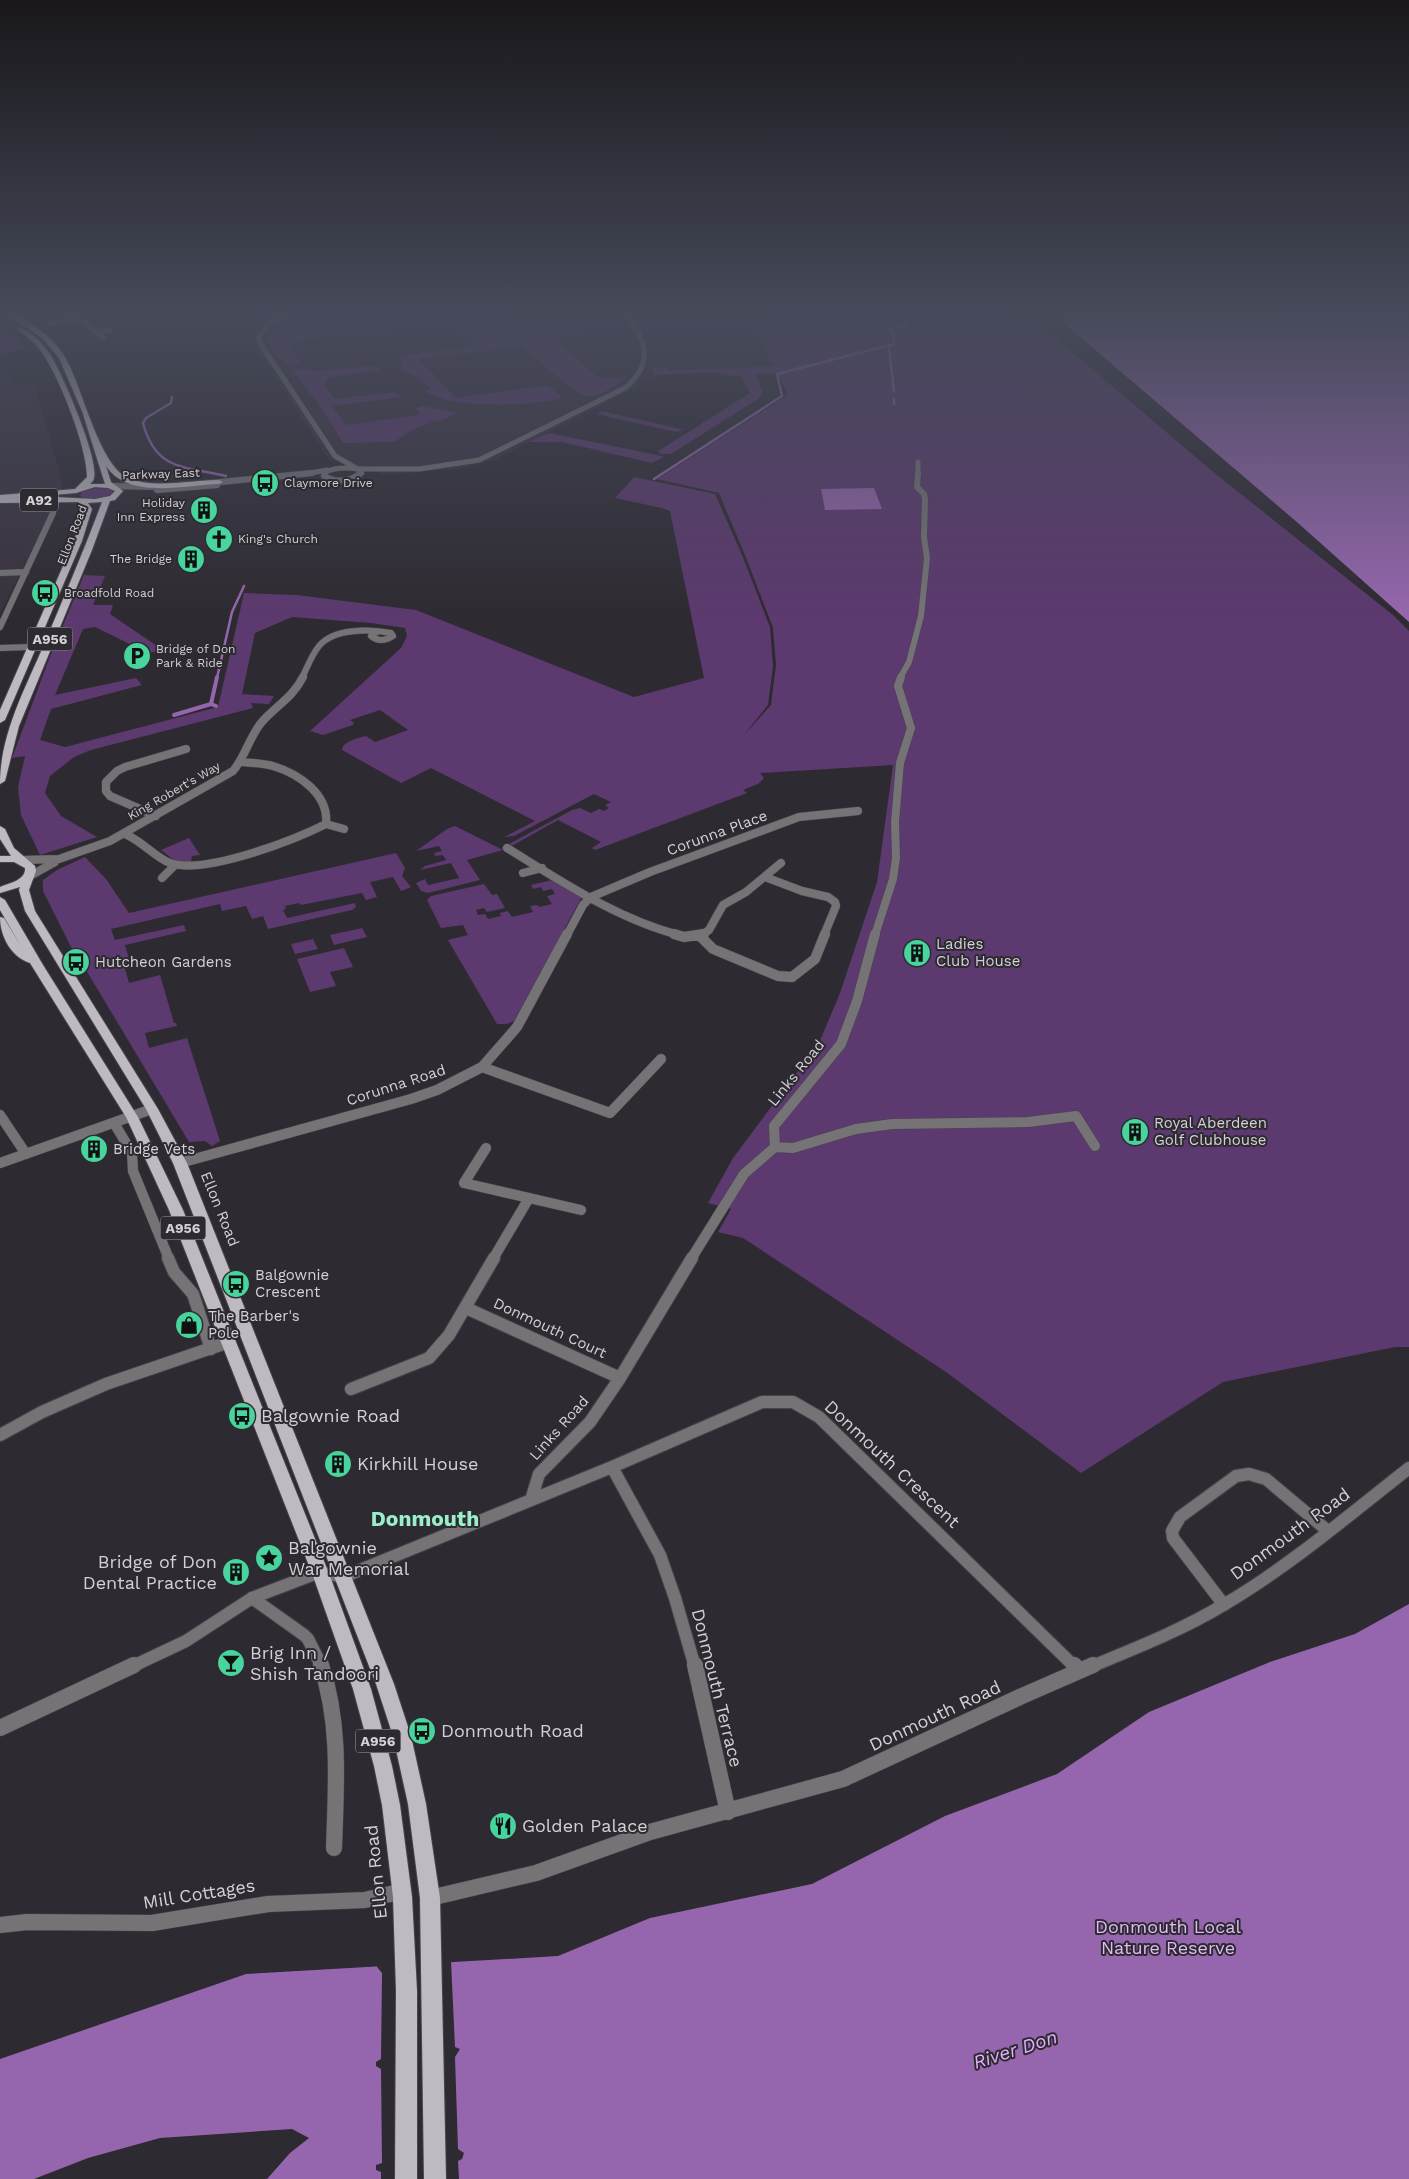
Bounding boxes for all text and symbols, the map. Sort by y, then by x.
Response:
street label: Parkway East [122,466,200,482]
bus stop icon: Claymore Drive [250,468,280,498]
place label: Claymore Drive [284,476,373,490]
road number: A92 [20,488,58,512]
building icon: Holiday Inn Express [189,495,219,525]
place label: Holiday Inn Express [117,496,186,524]
street label: Ellon Road [54,503,90,567]
church icon: King's Church [204,524,234,554]
place label: King's Church [238,532,318,546]
building icon: The Bridge [176,544,206,574]
place label: The Bridge [110,552,172,566]
bus stop icon: Broadfold Road [30,578,60,608]
place label: Broadfold Road [64,586,154,600]
road number: A956 [28,628,72,650]
parking icon: Bridge of Don Park & Ride [122,641,152,671]
place label: Bridge of Don Park & Ride [156,642,236,670]
street label: King Robert's Way [125,758,223,823]
street label: Corunna Place [664,806,770,860]
place label: Ladies Club House [936,935,1020,970]
building icon: Ladies Club House [902,938,932,968]
bus stop icon: Hutcheon Gardens [61,947,91,977]
place label: Hutcheon Gardens [95,953,232,971]
street label: Links Road [764,1036,828,1110]
street label: Corunna Road [344,1061,448,1109]
place label: Royal Aberdeen Golf Clubhouse [1154,1114,1267,1149]
building icon: Royal Aberdeen Golf Clubhouse [1120,1117,1150,1147]
building icon: Bridge Vets [79,1134,109,1164]
place label: Bridge Vets [113,1140,195,1158]
street label: Ellon Road [197,1169,243,1249]
road number: A956 [160,1216,206,1240]
place label: Balgownie Crescent [255,1266,329,1301]
bus stop icon: Balgownie Crescent [221,1269,251,1299]
street label: Donmouth Court [491,1294,610,1362]
place label: The Barber's Pole [208,1307,300,1342]
shop icon: The Barber's Pole [174,1310,204,1340]
street label: Links Road [525,1392,593,1464]
street label: Donmouth Crescent [820,1396,965,1532]
bus stop icon: Balgownie Road [227,1401,257,1431]
place label: Balgownie Road [261,1405,400,1426]
building icon: Kirkhill House [323,1449,353,1479]
place label: Kirkhill House [357,1453,478,1474]
street label: Donmouth Road [1226,1483,1354,1584]
district label: Donmouth [371,1506,479,1531]
place label: Balgownie War Memorial [288,1537,410,1579]
place icon: Balgownie War Memorial [254,1543,284,1573]
place label: Bridge of Don Dental Practice [83,1551,217,1593]
building icon: Bridge of Don Dental Practice [221,1557,251,1587]
street label: Donmouth Terrace [688,1606,747,1769]
place label: Brig Inn / Shish Tandoori [250,1642,379,1684]
bar icon: Brig Inn / Shish Tandoori [216,1648,246,1678]
street label: Donmouth Road [866,1676,1004,1755]
bus stop icon: Donmouth Road [407,1716,437,1746]
place label: Donmouth Road [441,1720,584,1741]
road number: A956 [356,1730,400,1752]
restaurant icon: Golden Palace [488,1811,518,1841]
place label: Golden Palace [522,1815,648,1836]
street label: Ellon Road [360,1824,391,1920]
street label: Mill Cottages [141,1874,256,1913]
park label: Donmouth Local Nature Reserve [1095,1916,1241,1958]
water label: River Don [970,2025,1060,2074]

